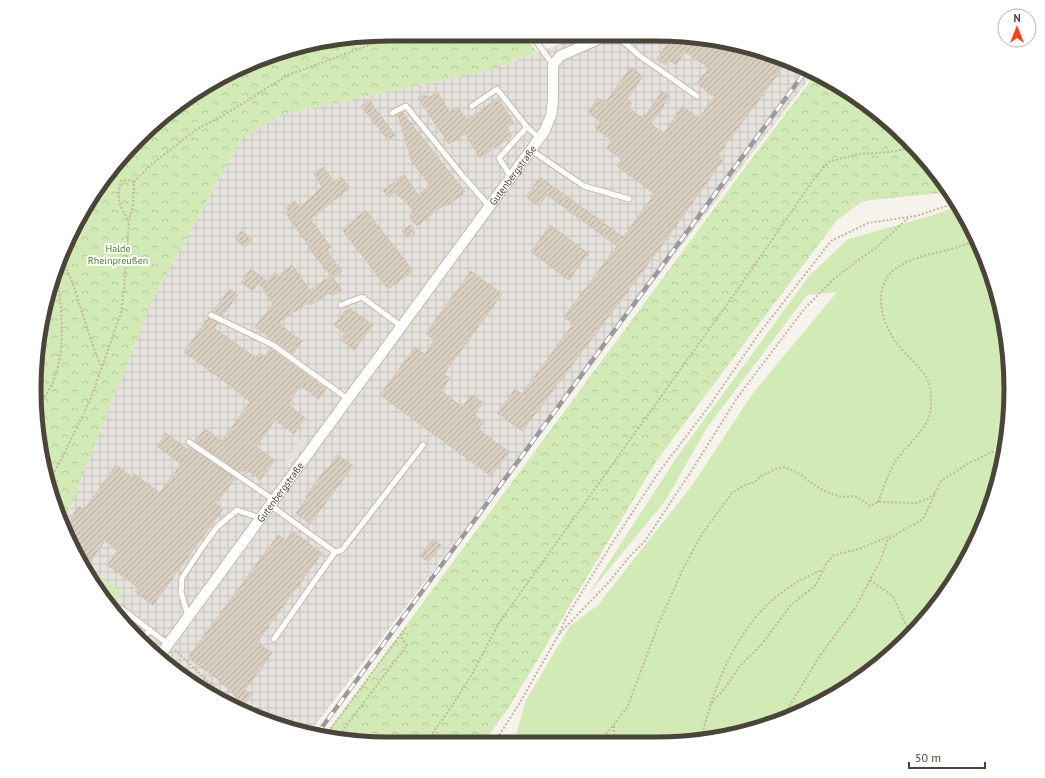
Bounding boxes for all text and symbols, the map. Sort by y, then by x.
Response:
north arrow [997,8,1037,48]
text: N [1013,11,1021,25]
street label: Gutenbergstraße [486,143,539,208]
park label: Halde Rheinpreußen [88,242,148,267]
street label: Gutenbergstraße [254,459,307,525]
scale bar [909,744,985,770]
text: 50 m [915,750,941,765]

